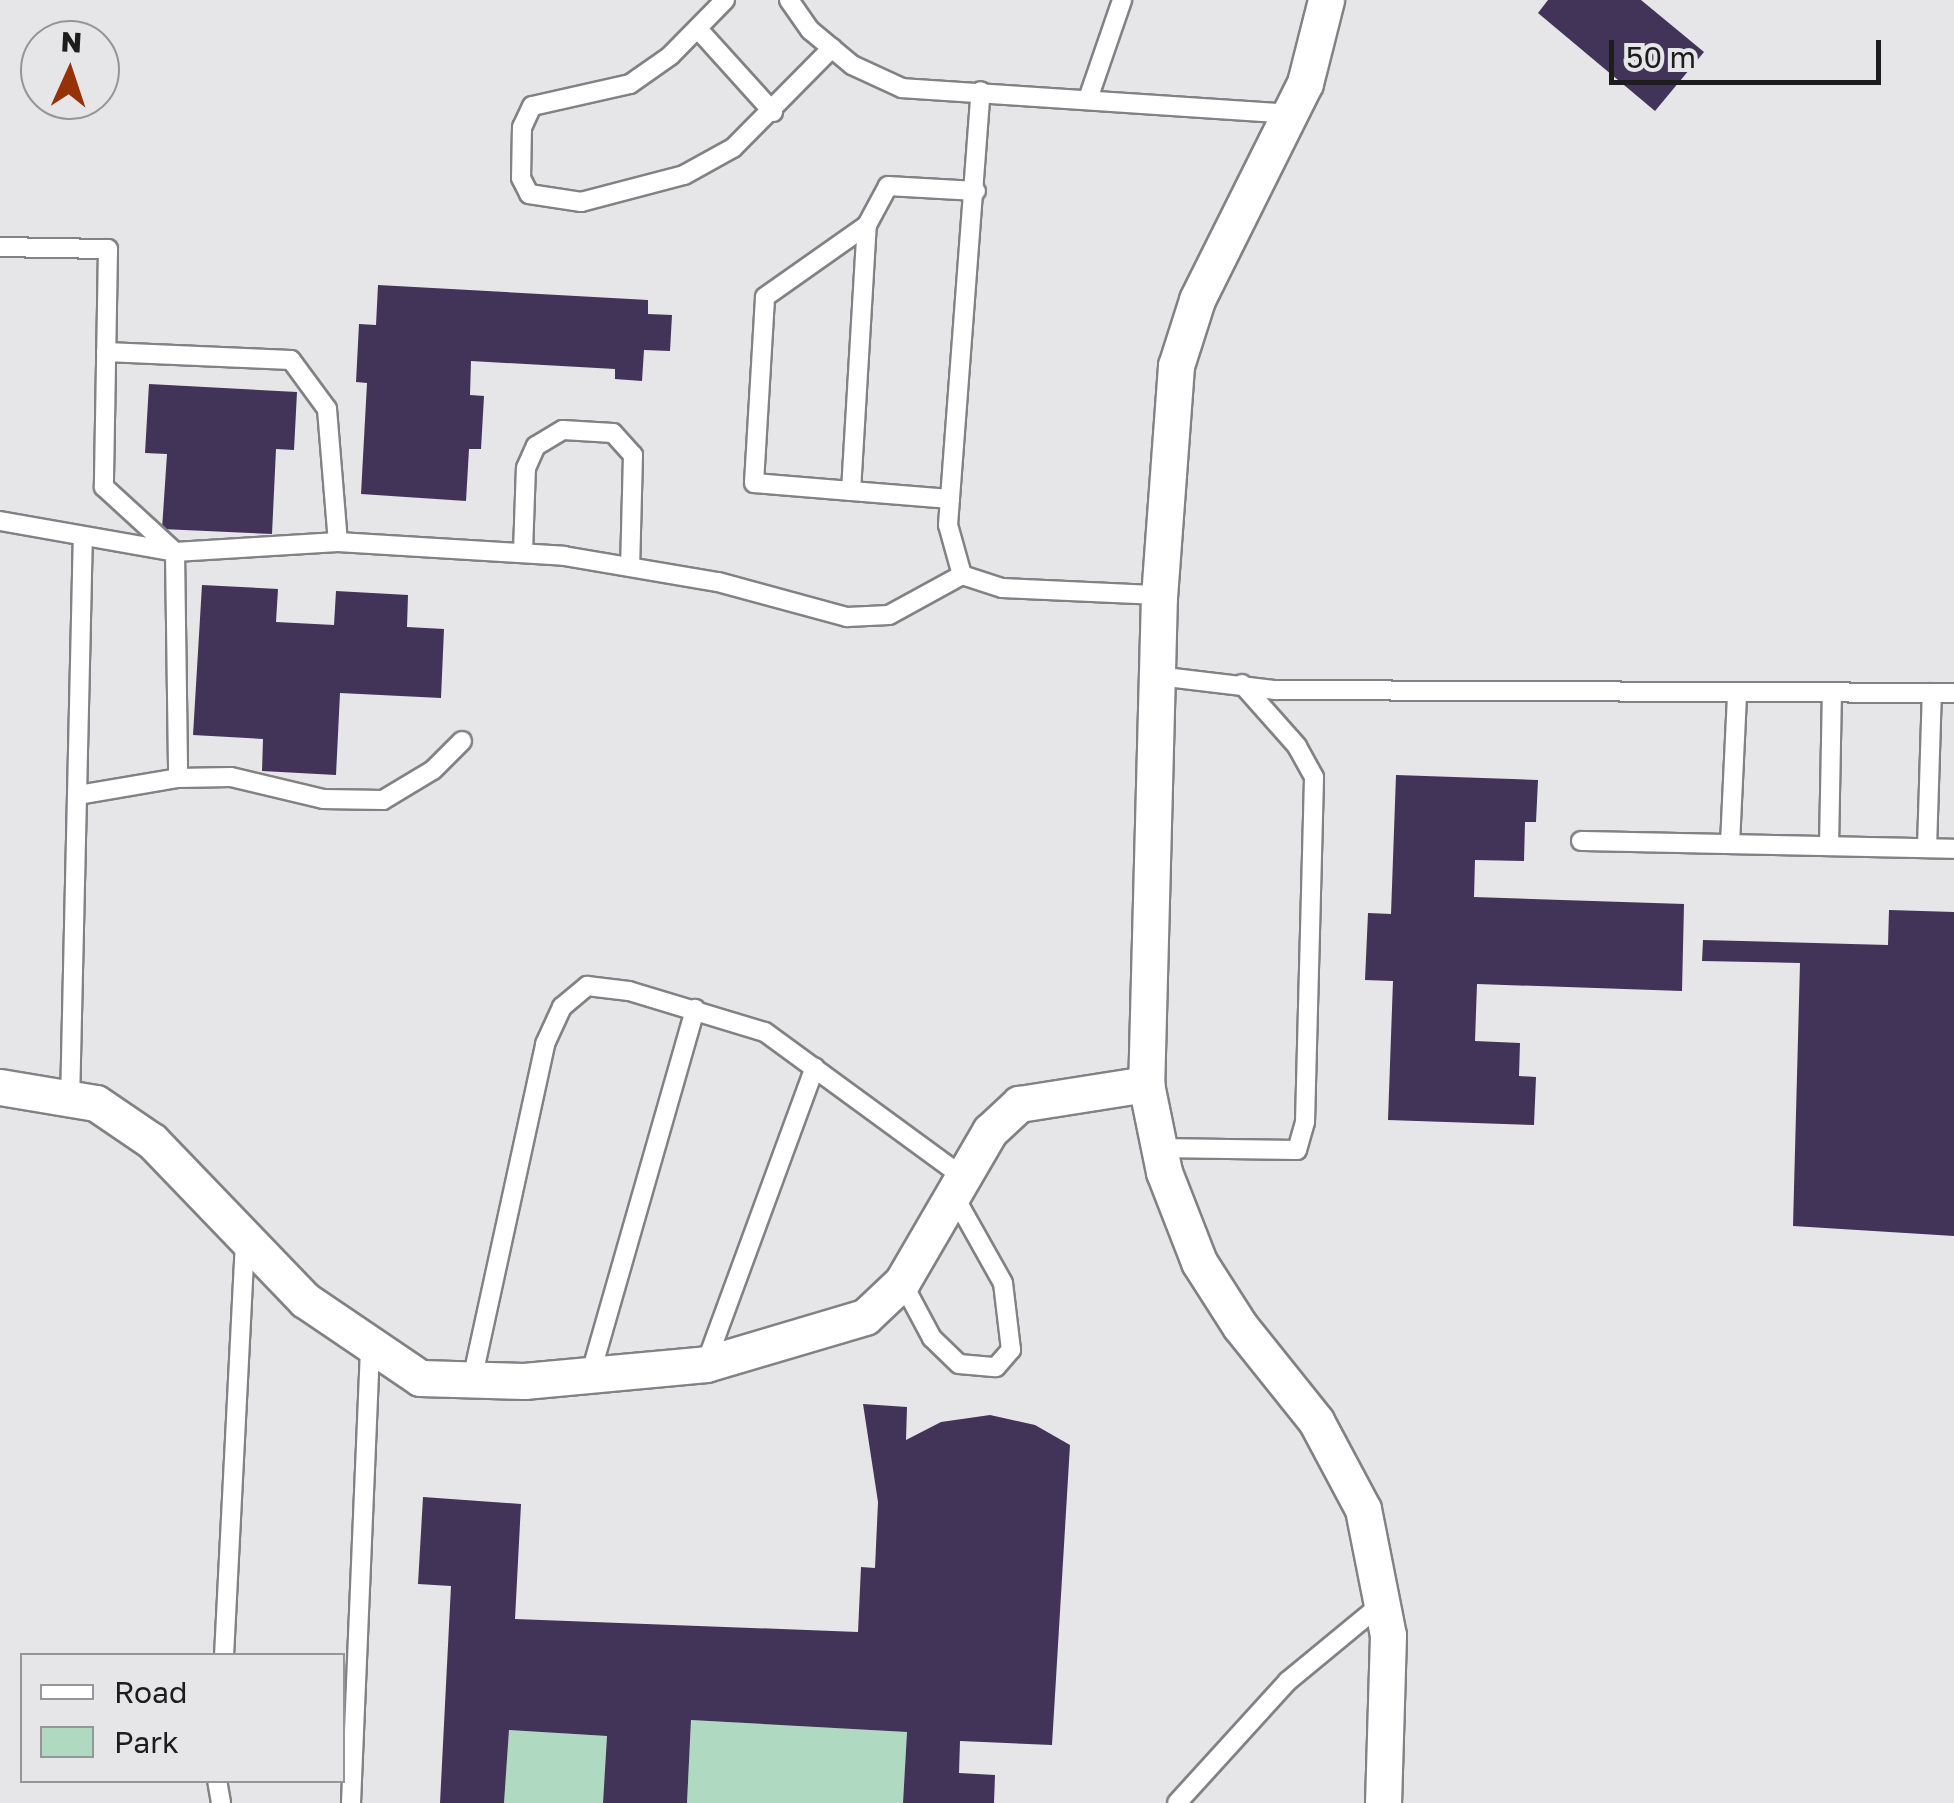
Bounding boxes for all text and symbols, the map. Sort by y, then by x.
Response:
north arrow [20,20,120,120]
scale bar [1614,20,1886,82]
text: N [60,25,83,59]
text: 50 m [1626,39,1696,75]
legend [20,1653,345,1783]
text: Road [114,1674,188,1710]
text: Park [114,1724,179,1760]

